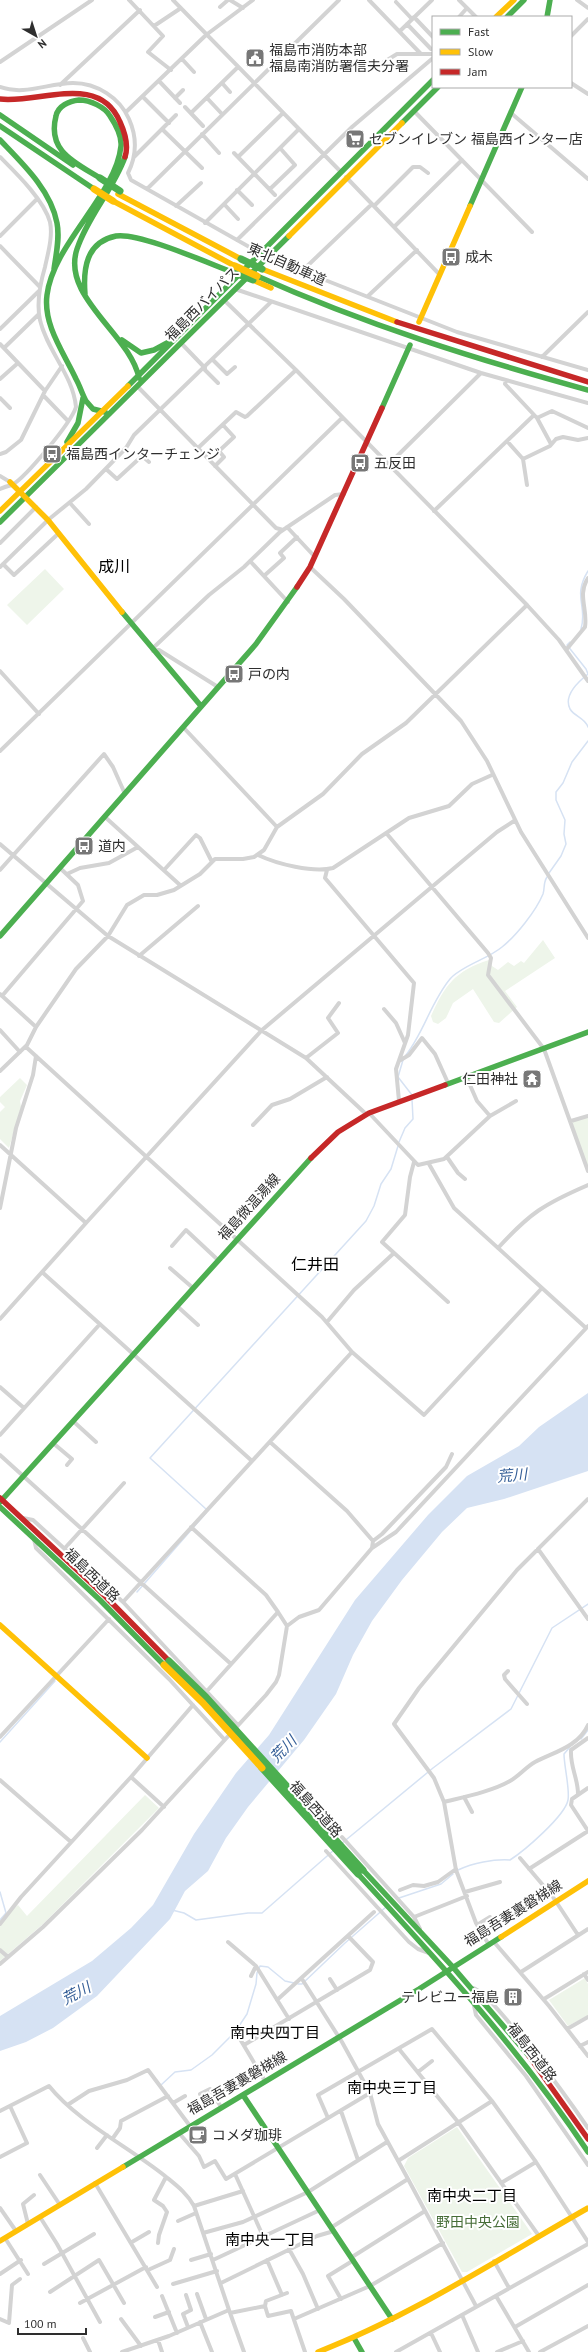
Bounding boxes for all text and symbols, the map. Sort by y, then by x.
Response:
north arrow [16,16,56,56]
legend [432,16,572,88]
text: Fast [468,24,489,39]
text: N [35,36,50,51]
place label: 福島市消防本部 福島南消防署信夫分署 [269,41,409,75]
text: Slow [468,44,493,59]
public building icon: 福島市消防本部 福島南消防署信夫分署 [244,47,266,69]
text: Jam [467,64,487,79]
supermarket icon: セブンイレブン 福島西インター店 [344,128,366,150]
place label: セブンイレブン 福島西インター店 [369,130,583,148]
street label: 東北自動車道 [245,239,329,289]
bus stop icon: 成木 [440,246,462,268]
place label: 成木 [465,248,493,266]
street label: 福島西バイパス [161,263,243,345]
bus stop icon: 福島西インターチェンジ [41,443,63,465]
place label: 福島西インターチェンジ [66,445,220,463]
bus stop icon: 五反田 [349,452,371,474]
place label: 五反田 [374,454,416,472]
district label: 成川 [98,556,130,576]
bus stop icon: 戸の内 [223,663,245,685]
place label: 戸の内 [248,665,290,683]
bus stop icon: 道内 [73,835,95,857]
place label: 道内 [98,837,126,855]
temple icon: 仁田神社 [521,1068,543,1090]
place label: 仁田神社 [462,1070,518,1088]
street label: 福島微温湯線 [214,1170,284,1244]
district label: 仁井田 [291,1254,339,1274]
water label: 荒川 [496,1464,530,1486]
street label: 福島西道路 [61,1544,123,1606]
water label: 荒川 [266,1730,302,1766]
street label: 福島西道路 [286,1777,346,1841]
street label: 福島吾妻裏磐梯線 [461,1876,565,1950]
water label: 荒川 [58,1977,95,2008]
building icon: テレビユー福島 [502,1986,524,2008]
place label: テレビユー福島 [401,1988,499,2006]
street label: 福島西道路 [503,2019,561,2085]
district label: 南中央四丁目 [230,2023,320,2042]
street label: 福島吾妻裏磐梯線 [184,2047,290,2119]
district label: 南中央三丁目 [347,2078,437,2097]
cafe icon: コメダ珈琲 [187,2124,209,2146]
place label: コメダ珈琲 [212,2126,282,2144]
district label: 南中央二丁目 [427,2186,517,2205]
park label: 野田中央公園 [436,2213,520,2231]
district label: 南中央一丁目 [225,2230,315,2249]
scale bar [18,2310,86,2336]
text: 100 m [24,2316,57,2331]

